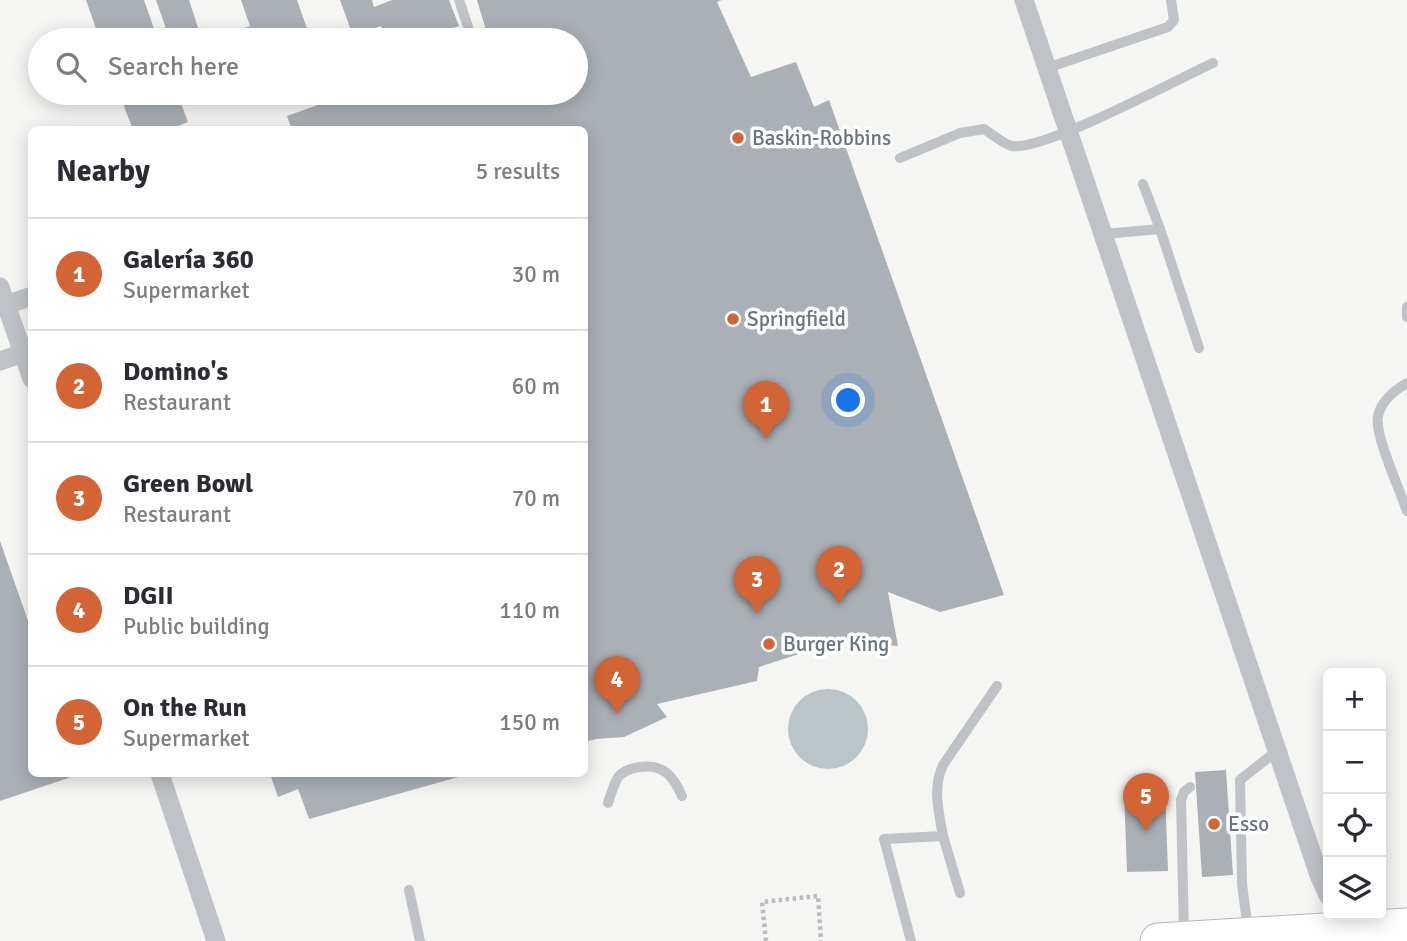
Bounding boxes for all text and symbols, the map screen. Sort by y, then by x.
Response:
search box [28,28,588,105]
icon: search [52,48,90,86]
text: Search here [108,51,239,83]
place label: Baskin-Robbins [752,125,891,151]
marker: Baskin-Robbins [730,130,746,146]
text: Nearby [56,153,150,190]
text: 5 results [476,157,560,186]
text: Galería 360 [123,244,254,276]
text: 1 [73,260,85,289]
text: 30 m [512,260,560,289]
text: Supermarket [123,276,250,305]
place label: Springfield [747,306,846,332]
marker: Springfield [725,311,741,327]
text: Domino's [123,356,228,388]
text: 2 [73,372,85,401]
text: 60 m [512,372,560,401]
pin: 1 [743,381,789,439]
your location [831,383,865,417]
text: Restaurant [123,388,231,417]
text: Green Bowl [123,468,253,500]
text: 3 [73,484,85,513]
text: 70 m [512,484,560,513]
text: Restaurant [123,500,231,529]
pin: 2 [816,546,862,604]
pin: 3 [734,556,780,614]
text: DGII [123,580,174,612]
text: 4 [73,596,85,625]
text: 110 m [499,596,560,625]
text: Public building [123,612,270,641]
place label: Burger King [783,631,889,657]
marker: Burger King [761,636,777,652]
pin: 4 [594,656,640,714]
map controls [1323,668,1386,920]
button: + [1323,668,1386,731]
text: On the Run [123,692,247,724]
text: 5 [73,708,85,737]
text: 150 m [499,708,560,737]
text: Supermarket [123,724,250,753]
button: − [1323,731,1386,794]
pin: 5 [1123,773,1169,831]
button: locate [1323,794,1386,857]
place label: Esso [1228,811,1269,837]
marker: Esso [1206,816,1222,832]
button: layers [1323,857,1386,920]

